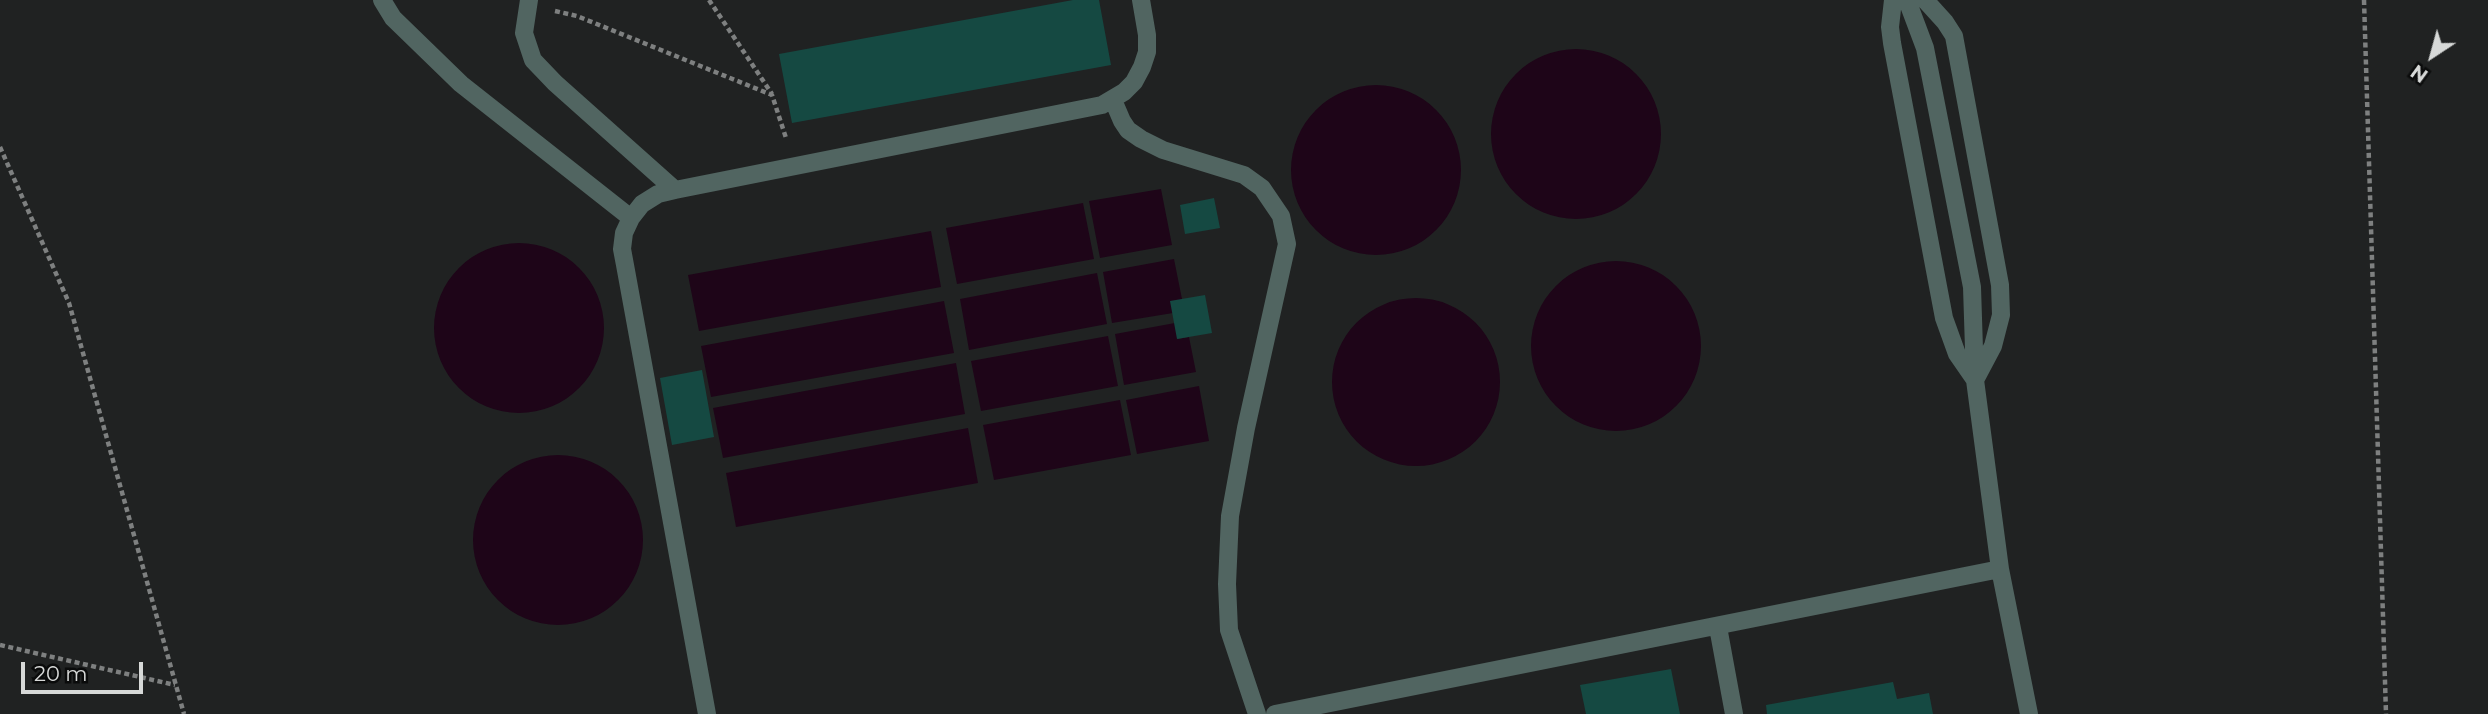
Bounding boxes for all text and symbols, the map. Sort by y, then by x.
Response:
north arrow [2397,21,2467,91]
text: N [2406,60,2432,87]
scale bar [24,648,147,692]
text: 20 m [34,661,88,686]

